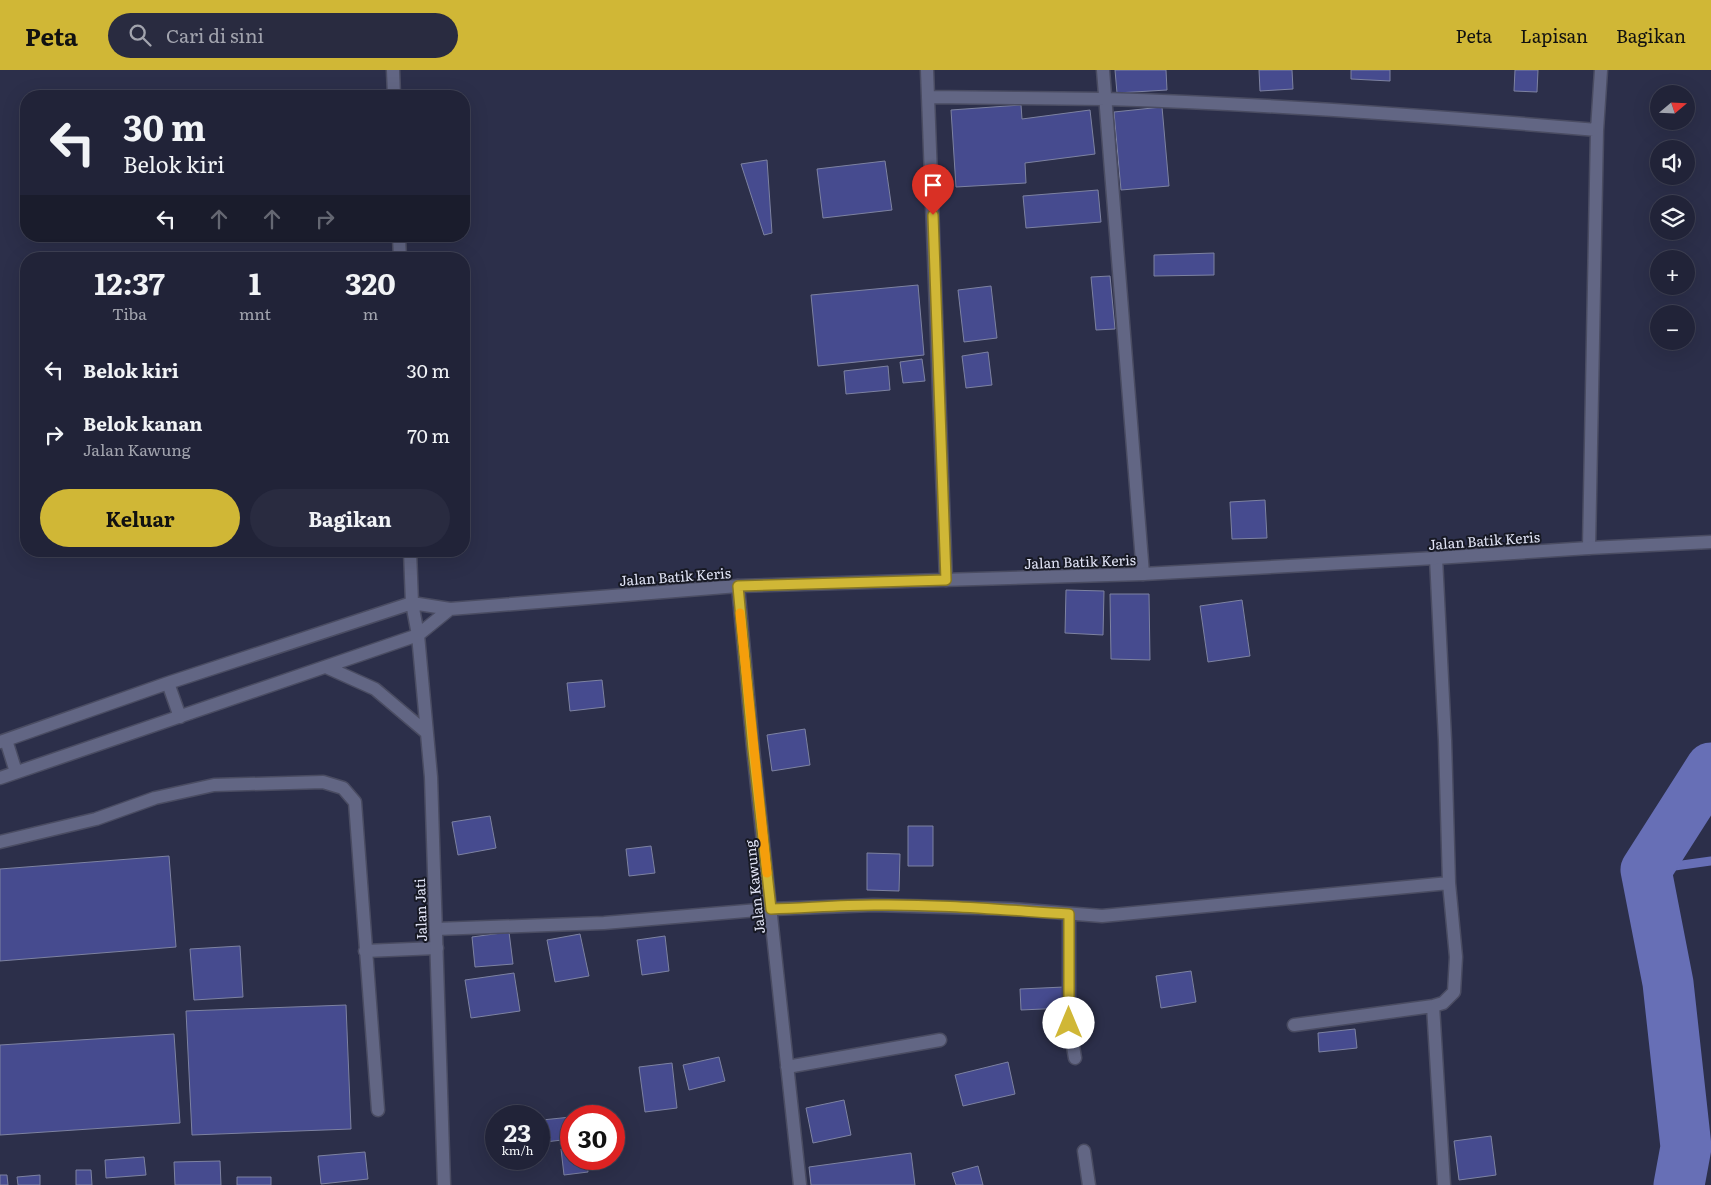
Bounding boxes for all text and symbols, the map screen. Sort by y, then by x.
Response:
search box [108,13,458,58]
text: Peta [25,18,78,53]
icon: search [126,21,154,49]
text: Cari di sini [166,21,264,49]
text: Peta [1456,22,1492,49]
text: Lapisan [1520,22,1588,49]
text: Bagikan [1616,22,1686,49]
north arrow [1650,85,1695,130]
map controls [1650,85,1695,350]
text: 30 m [123,100,206,152]
icon: left [40,110,105,175]
button: sound [1650,140,1695,185]
text: Belok kiri [123,147,225,180]
pin [912,164,954,215]
icon: arrive [919,171,947,199]
button: layers [1650,195,1695,240]
icon: left [152,205,180,233]
icon: ahead [205,205,233,233]
icon: ahead [258,205,286,233]
icon: right [311,205,339,233]
button: + [1650,250,1695,295]
text: 12:37 [94,260,165,304]
text: 1 [249,260,261,304]
text: 320 [345,260,396,304]
text: Tiba [112,301,147,325]
text: mnt [239,301,271,325]
text: m [363,301,378,325]
button: − [1650,305,1695,350]
icon: left [40,356,68,384]
text: Belok kiri [83,356,179,384]
text: 30 m [406,356,450,384]
text: Belok kanan [83,409,202,437]
icon: right [40,421,68,449]
text: 70 m [407,421,450,449]
text: Jalan Kawung [83,437,191,461]
button: Keluar [40,489,240,547]
button: Bagikan [250,489,450,547]
street label: Jalan Batik Keris [1427,526,1541,554]
street label: Jalan Batik Keris [1024,549,1136,573]
street label: Jalan Batik Keris [618,562,732,590]
street label: Jalan Kawung [739,839,769,935]
street label: Jalan Jati [409,878,431,942]
position arrow [1042,996,1094,1048]
speed limit sign: 30 [560,1105,625,1170]
text: 23 [504,1113,531,1150]
text: km/h [502,1141,533,1159]

